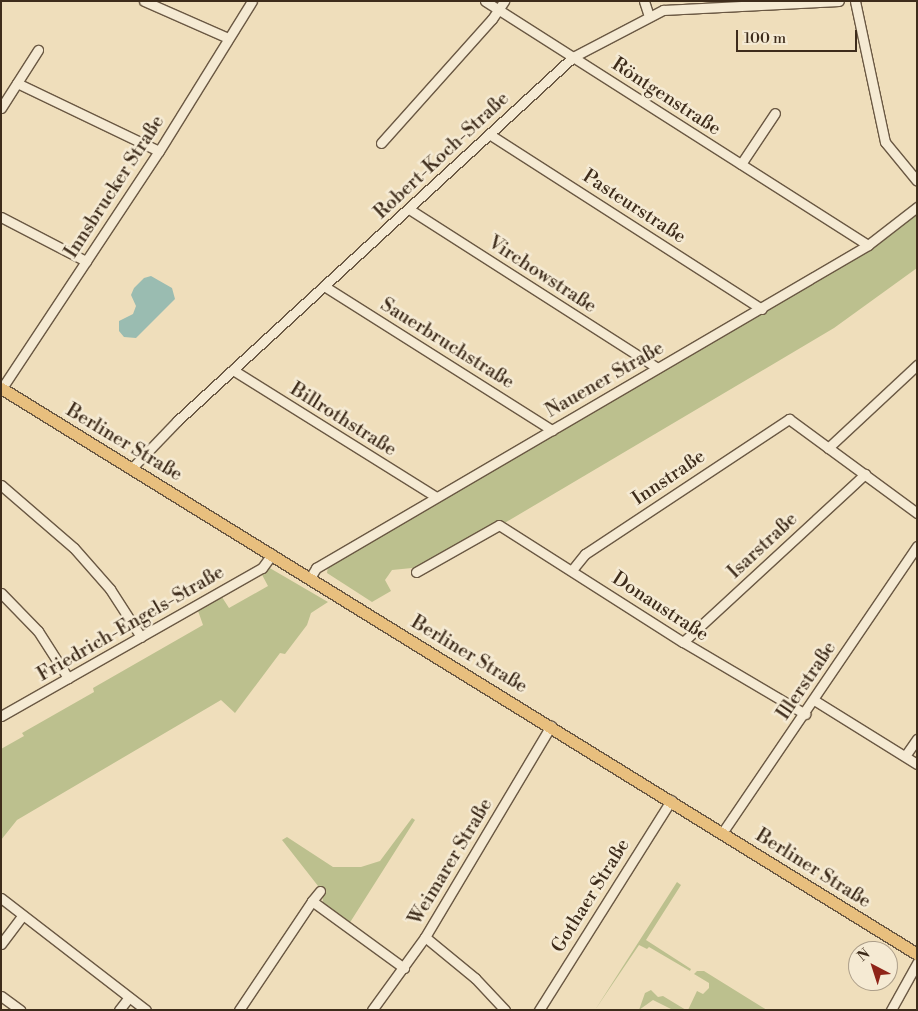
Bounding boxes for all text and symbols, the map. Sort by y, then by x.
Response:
scale bar [738,20,859,52]
text: 100 m [744,29,786,48]
street label: Röntgenstraße [607,53,725,141]
street label: Robert-Koch-Straße [370,88,514,224]
street label: Innsbrucker Straße [60,111,170,263]
street label: Pasteurstraße [578,165,690,249]
street label: Virchowstraße [484,232,600,318]
street label: Sauerbruchstraße [376,294,518,394]
street label: Nauener Straße [542,337,668,423]
street label: Billrothstraße [286,378,400,462]
street label: Berliner Straße [62,399,186,487]
street label: Innstraße [628,445,710,511]
street label: Isarstraße [724,508,802,584]
street label: Friedrich-Engels-Straße [34,561,228,687]
street label: Donaustraße [607,567,713,647]
street label: Berliner Straße [407,611,531,699]
street label: Illerstraße [773,638,841,724]
street label: Weimarer Straße [404,795,498,929]
street label: Berliner Straße [751,825,875,913]
street label: Gothaer Straße [547,835,635,957]
north arrow [848,941,898,991]
text: N [854,945,874,966]

